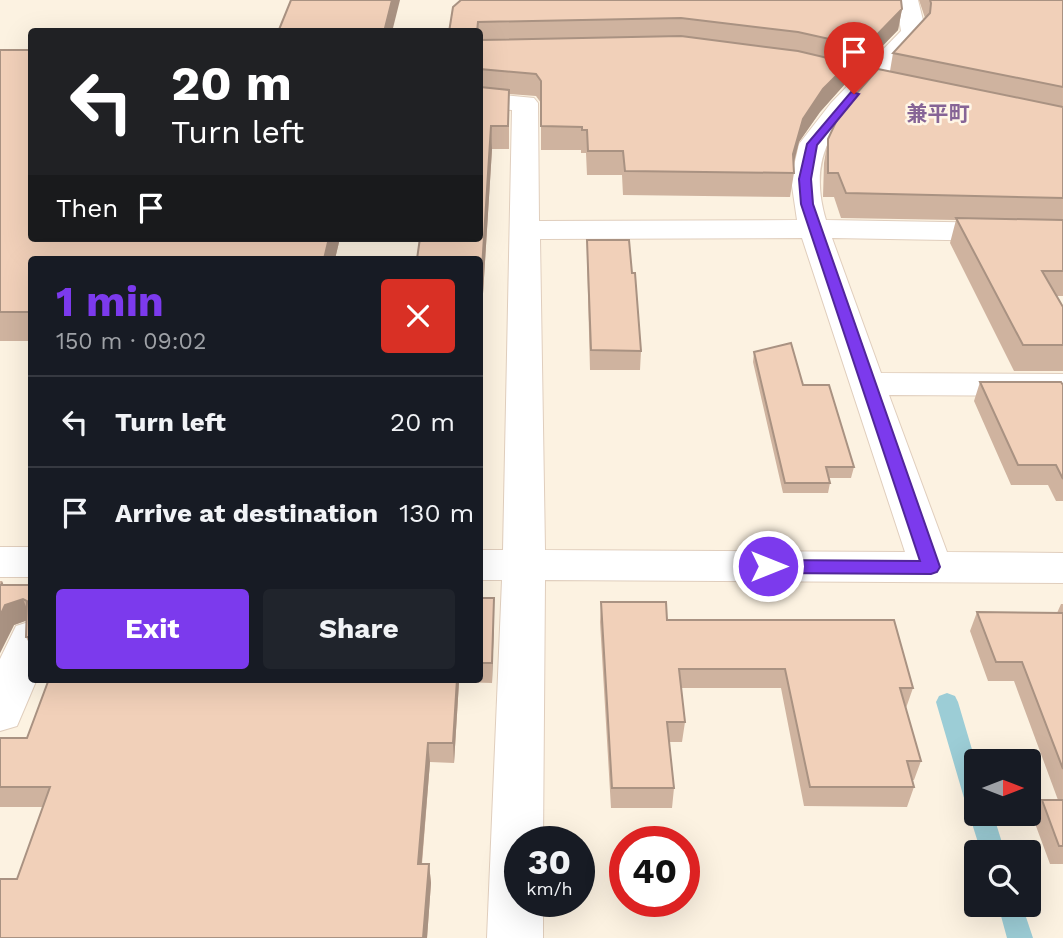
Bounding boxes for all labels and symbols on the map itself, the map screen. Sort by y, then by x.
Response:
pin [824,22,884,94]
district label: 兼平町 [907,101,970,126]
position arrow [731,529,805,603]
north arrow [964,749,1041,826]
speed limit sign: 40 [609,826,700,917]

